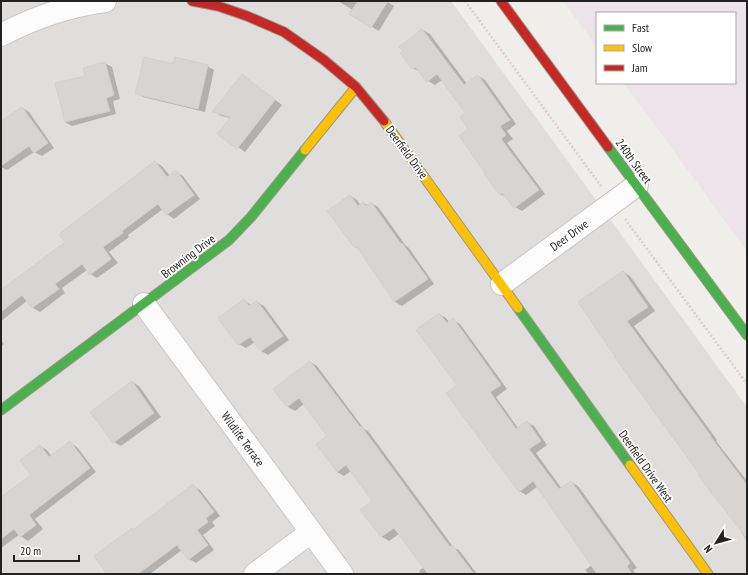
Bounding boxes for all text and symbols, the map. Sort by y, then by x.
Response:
legend [596,12,736,84]
text: Fast [632,20,650,35]
text: Slow [632,40,653,55]
text: Jam [631,60,648,75]
street label: Deerfield Drive [383,123,431,181]
street label: 240th Street [613,135,656,187]
street label: Deer Drive [547,216,591,254]
street label: Browning Drive [158,231,218,281]
street label: Wildlife Terrace [218,409,268,469]
street label: Deerfield Drive West [616,427,677,505]
north arrow [696,523,736,563]
scale bar [14,537,79,563]
text: N [701,542,715,556]
text: 20 m [20,543,41,558]

